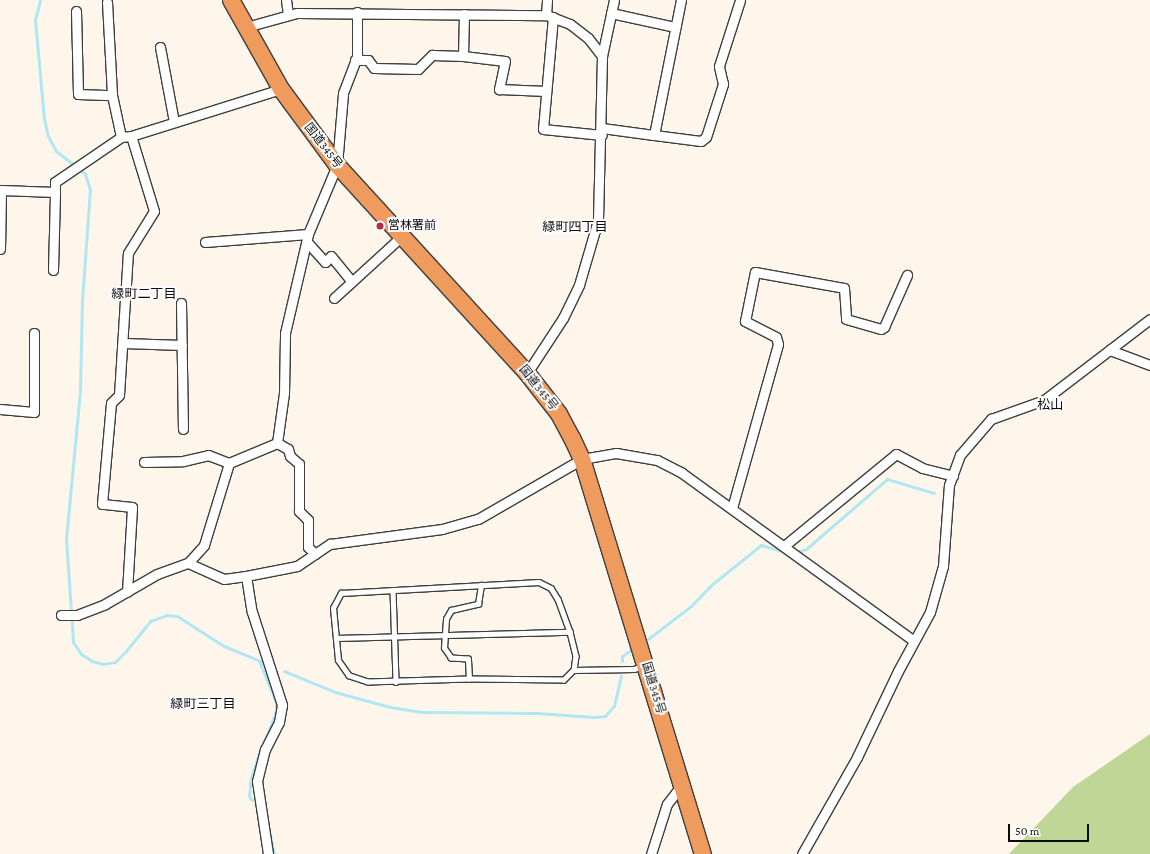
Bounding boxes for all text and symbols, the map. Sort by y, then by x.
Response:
street label: 国道345号 [301,121,345,171]
place label: 営林署前 [388,219,436,233]
district label: 緑町四丁目 [543,219,607,235]
marker: 営林署前 [375,221,385,231]
district label: 緑町二丁目 [112,286,176,302]
street label: 国道345号 [516,363,560,413]
district label: 松山 [1037,397,1063,413]
street label: 国道345号 [638,660,668,716]
district label: 緑町三丁目 [171,696,235,712]
scale bar [1010,816,1091,842]
text: 50 m [1015,824,1039,838]

